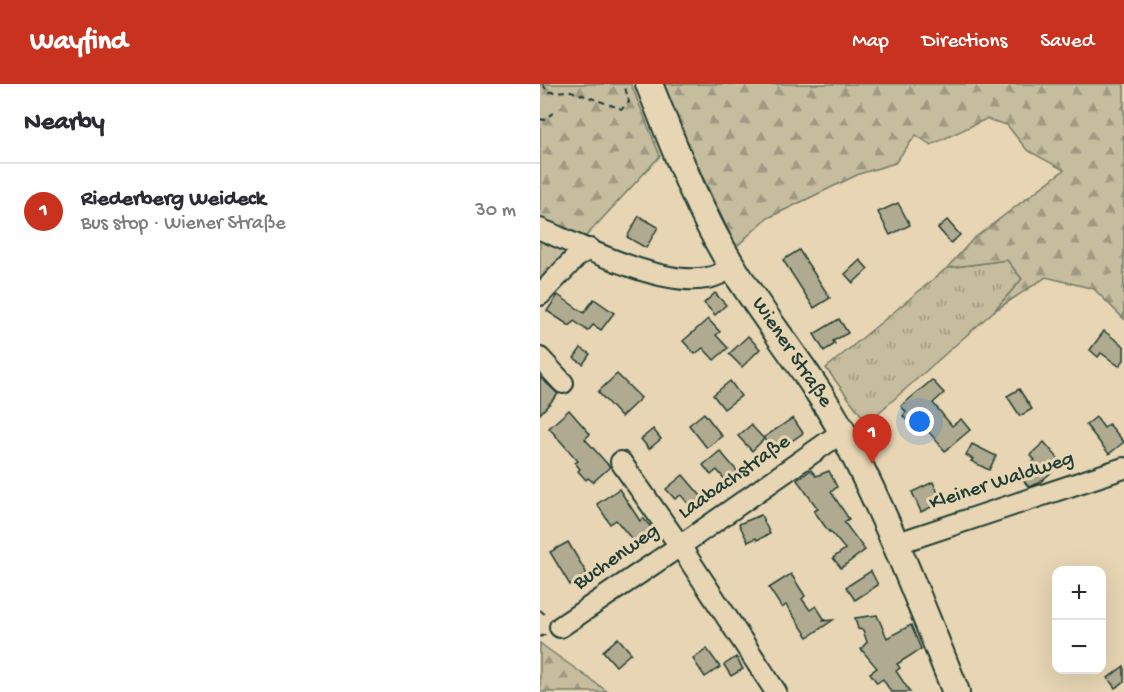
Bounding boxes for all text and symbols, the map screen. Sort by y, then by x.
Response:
text: Wayfind [30,26,127,59]
text: Map [852,30,889,55]
text: Directions [922,30,1007,55]
text: Saved [1040,30,1094,55]
text: Nearby [24,108,105,139]
text: Riederberg Weideck [81,187,266,213]
text: 1 [39,200,48,223]
text: 30 m [475,200,516,223]
text: Bus stop · Wiener Straße [81,213,286,236]
street label: Wiener Straße [745,293,838,414]
your location [905,407,934,436]
pin: 1 [852,414,892,464]
street label: Laabachstraße [674,429,797,526]
street label: Kleiner Waldweg [927,447,1077,517]
street label: Buchenweg [569,519,665,597]
map controls [1052,566,1106,674]
button: + [1052,566,1106,620]
button: − [1052,620,1106,674]

